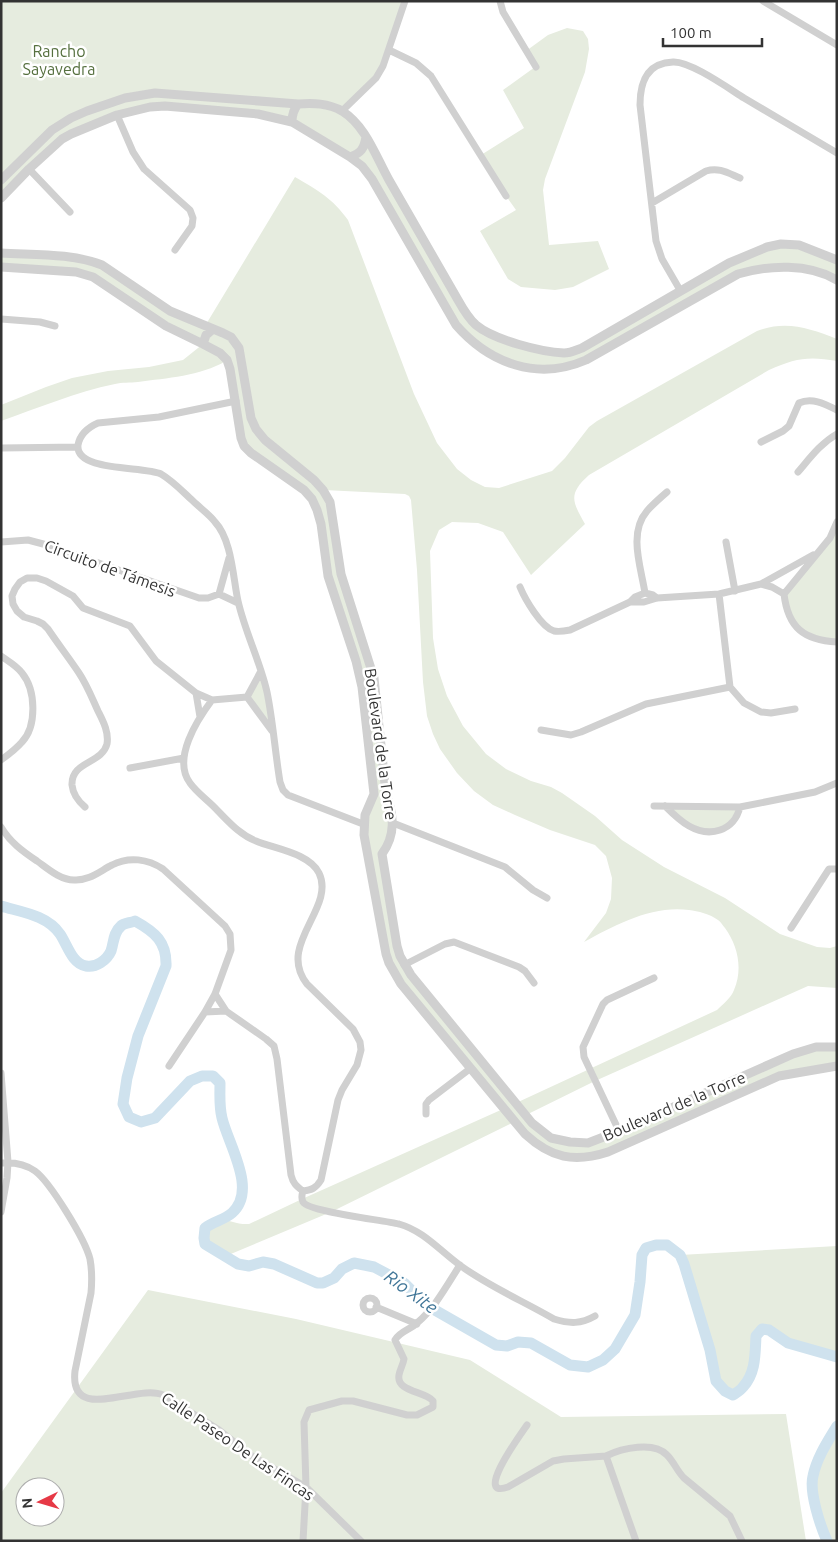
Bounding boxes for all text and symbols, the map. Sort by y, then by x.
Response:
scale bar [663,15,762,47]
text: 100 m [670,24,712,41]
park label: Rancho Sayavedra [23,42,95,78]
street label: Circuito de Támesis [42,536,178,600]
street label: Boulevard de la Torre [361,667,401,821]
street label: Boulevard de la Torre [600,1068,748,1144]
water label: Rio Xite [381,1265,442,1317]
street label: Calle Paseo De Las Fincas [158,1388,318,1504]
north arrow [15,1477,65,1527]
text: N [19,1497,35,1509]

